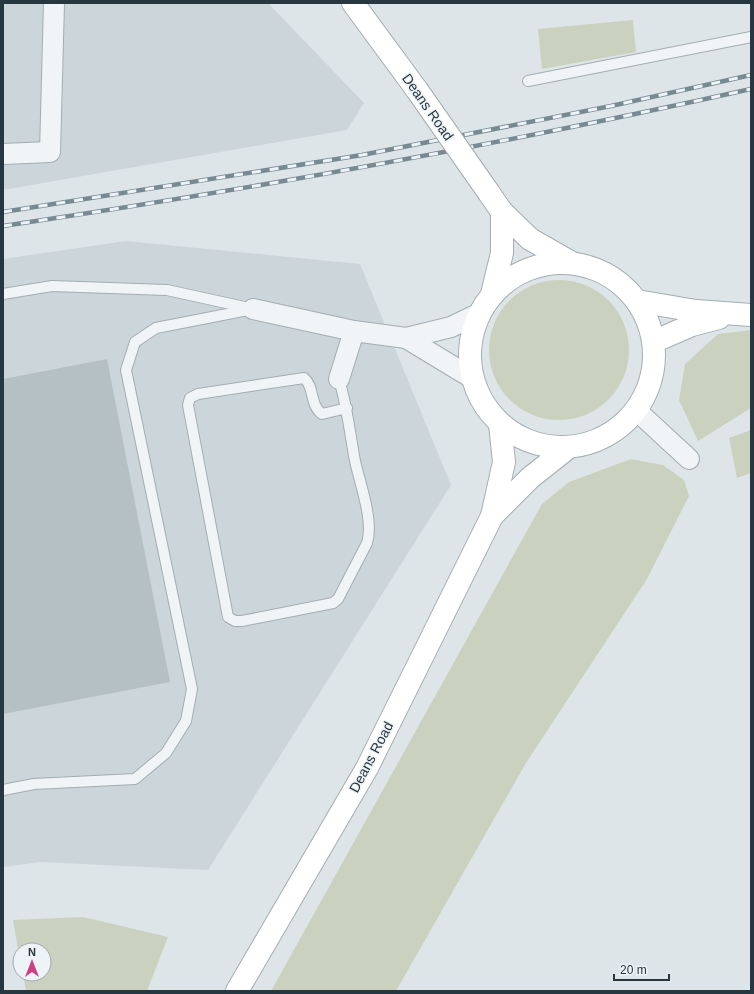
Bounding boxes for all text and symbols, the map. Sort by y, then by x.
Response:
street label: Deans Road [399,71,457,143]
street label: Deans Road [346,719,396,795]
north arrow [12,942,52,982]
text: N [28,946,36,958]
scale bar [614,956,669,982]
text: 20 m [620,963,647,977]

